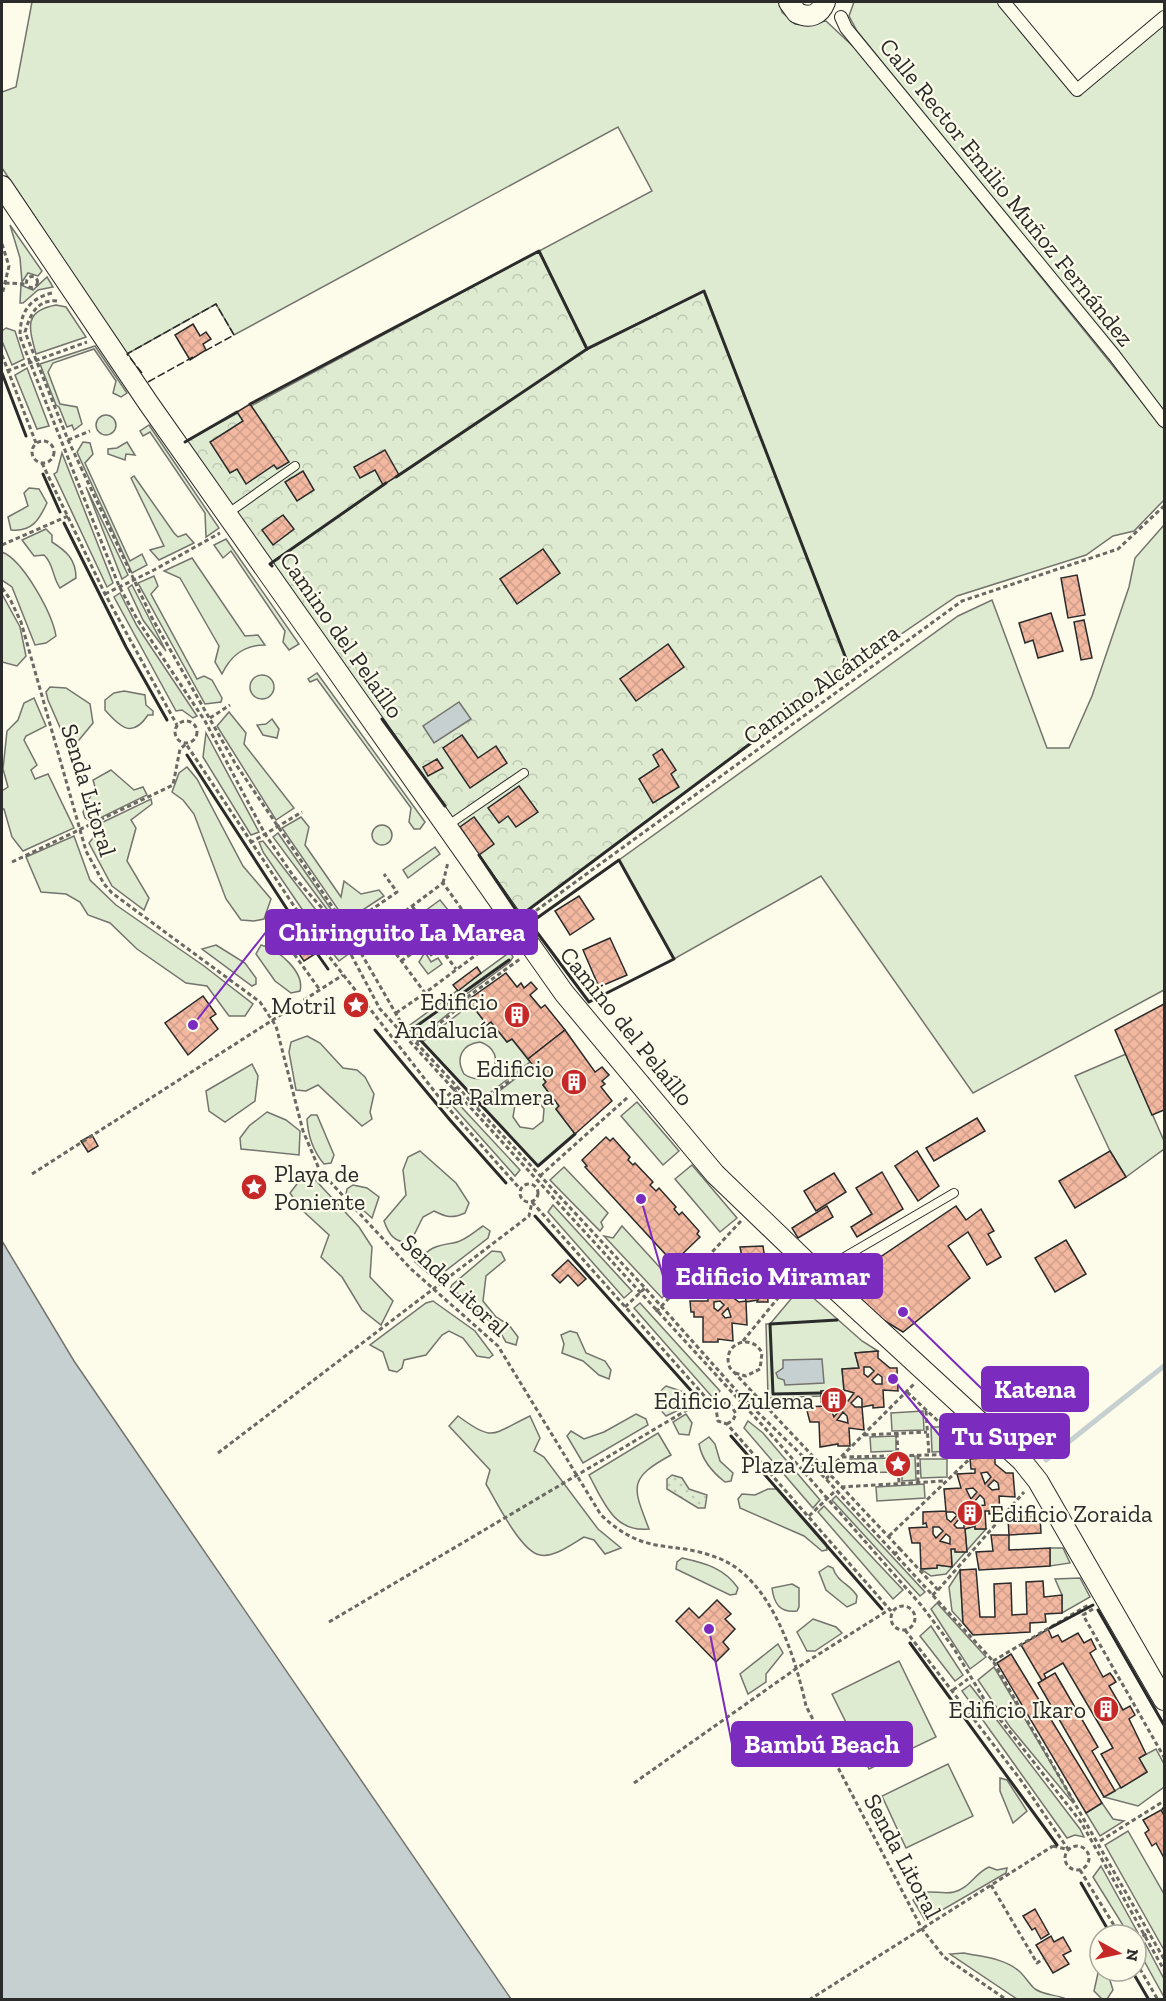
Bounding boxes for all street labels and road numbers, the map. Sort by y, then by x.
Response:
street label: Calle Rector Emilio Muñoz Fernández [874,32,1140,352]
street label: Camino del Pelaíllo [274,546,410,724]
street label: Camino Alcántara [737,617,905,750]
street label: Senda Litoral [55,720,123,860]
street label: Camino del Pelaíllo [554,940,700,1112]
street label: Senda Litoral [395,1228,515,1342]
street label: Senda Litoral [858,1789,948,1923]

